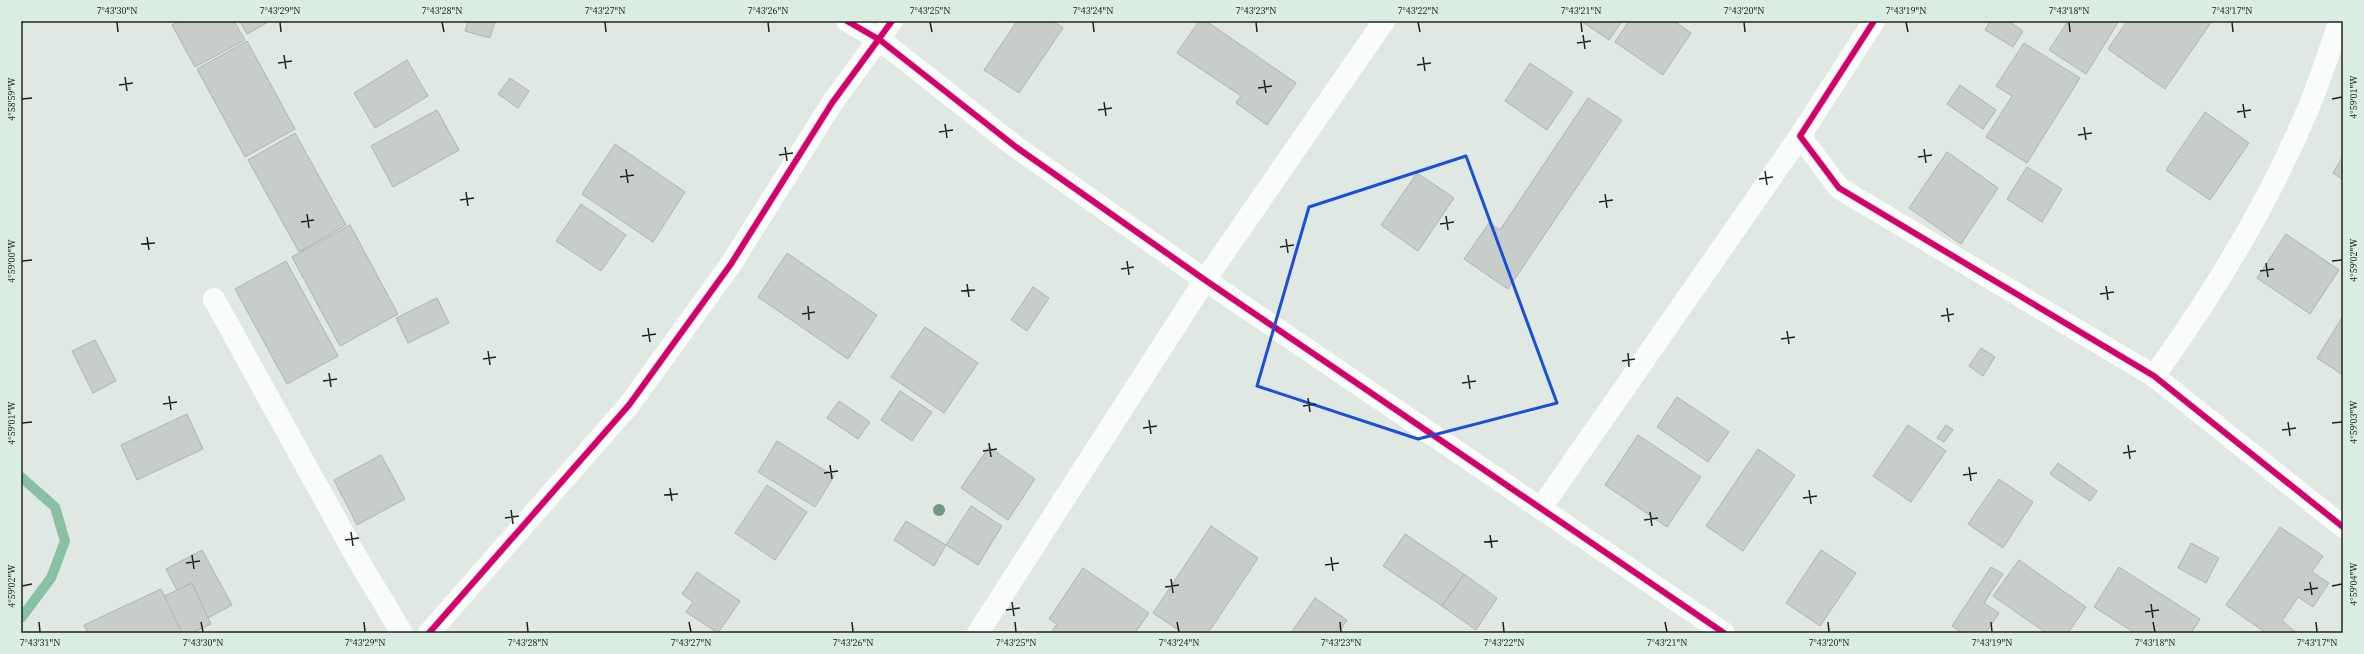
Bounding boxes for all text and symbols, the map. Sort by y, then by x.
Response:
text: 7°43'30"N [96,4,138,17]
text: 7°43'29"N [259,4,301,17]
text: 7°43'28"N [421,4,463,17]
text: 7°43'27"N [584,4,626,17]
text: 7°43'26"N [747,4,789,17]
text: 7°43'25"N [909,4,951,17]
text: 7°43'24"N [1072,4,1114,17]
text: 7°43'23"N [1235,4,1277,17]
text: 7°43'22"N [1397,4,1439,17]
text: 7°43'21"N [1560,4,1602,17]
text: 7°43'20"N [1723,4,1765,17]
text: 7°43'19"N [1885,4,1927,17]
text: 7°43'18"N [2048,4,2090,17]
text: 7°43'17"N [2211,4,2253,17]
text: 4°59'01"W [2347,75,2360,119]
text: 4°58'59"W [5,77,18,121]
text: 4°59'02"W [2347,238,2360,282]
text: 4°59'00"W [5,239,18,283]
text: 4°59'03"W [2347,400,2360,444]
text: 4°59'01"W [5,401,18,445]
text: 4°59'04"W [2347,562,2360,606]
text: 4°59'02"W [5,564,18,608]
text: 7°43'31"N [19,636,61,649]
text: 7°43'30"N [182,636,224,649]
text: 7°43'29"N [344,636,386,649]
text: 7°43'28"N [507,636,549,649]
text: 7°43'27"N [670,636,712,649]
text: 7°43'26"N [832,636,874,649]
text: 7°43'25"N [995,636,1037,649]
text: 7°43'24"N [1158,636,1200,649]
text: 7°43'23"N [1320,636,1362,649]
text: 7°43'22"N [1483,636,1525,649]
text: 7°43'21"N [1646,636,1688,649]
text: 7°43'20"N [1808,636,1850,649]
text: 7°43'19"N [1971,636,2013,649]
text: 7°43'18"N [2134,636,2176,649]
text: 7°43'17"N [2296,636,2338,649]

